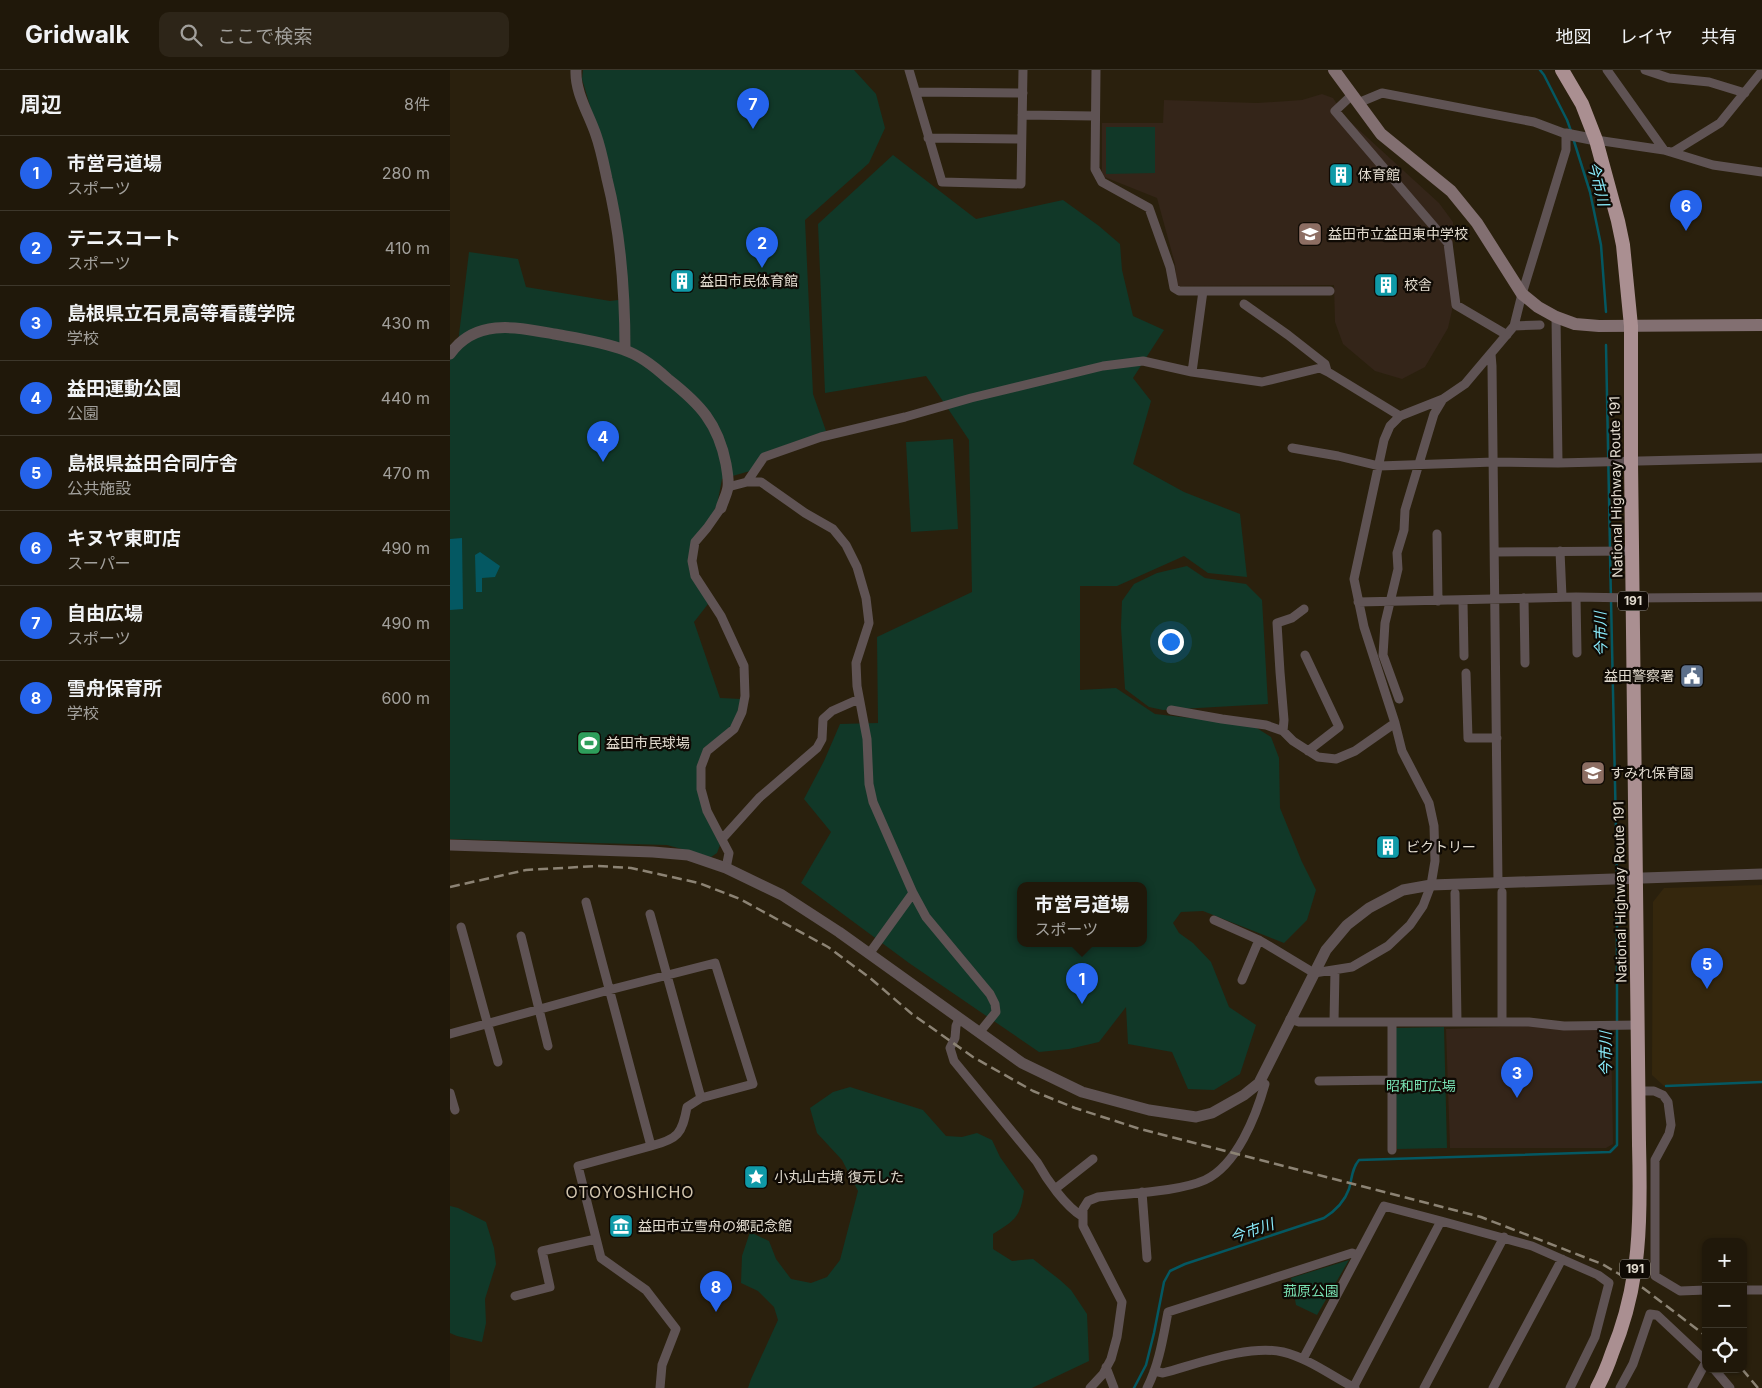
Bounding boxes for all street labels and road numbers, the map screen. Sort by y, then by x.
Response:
street label: National Highway Route 191 [1605,396,1626,578]
road number: 191 [1618,592,1648,610]
street label: National Highway Route 191 [1609,801,1630,983]
road number: 191 [1620,1260,1650,1278]

